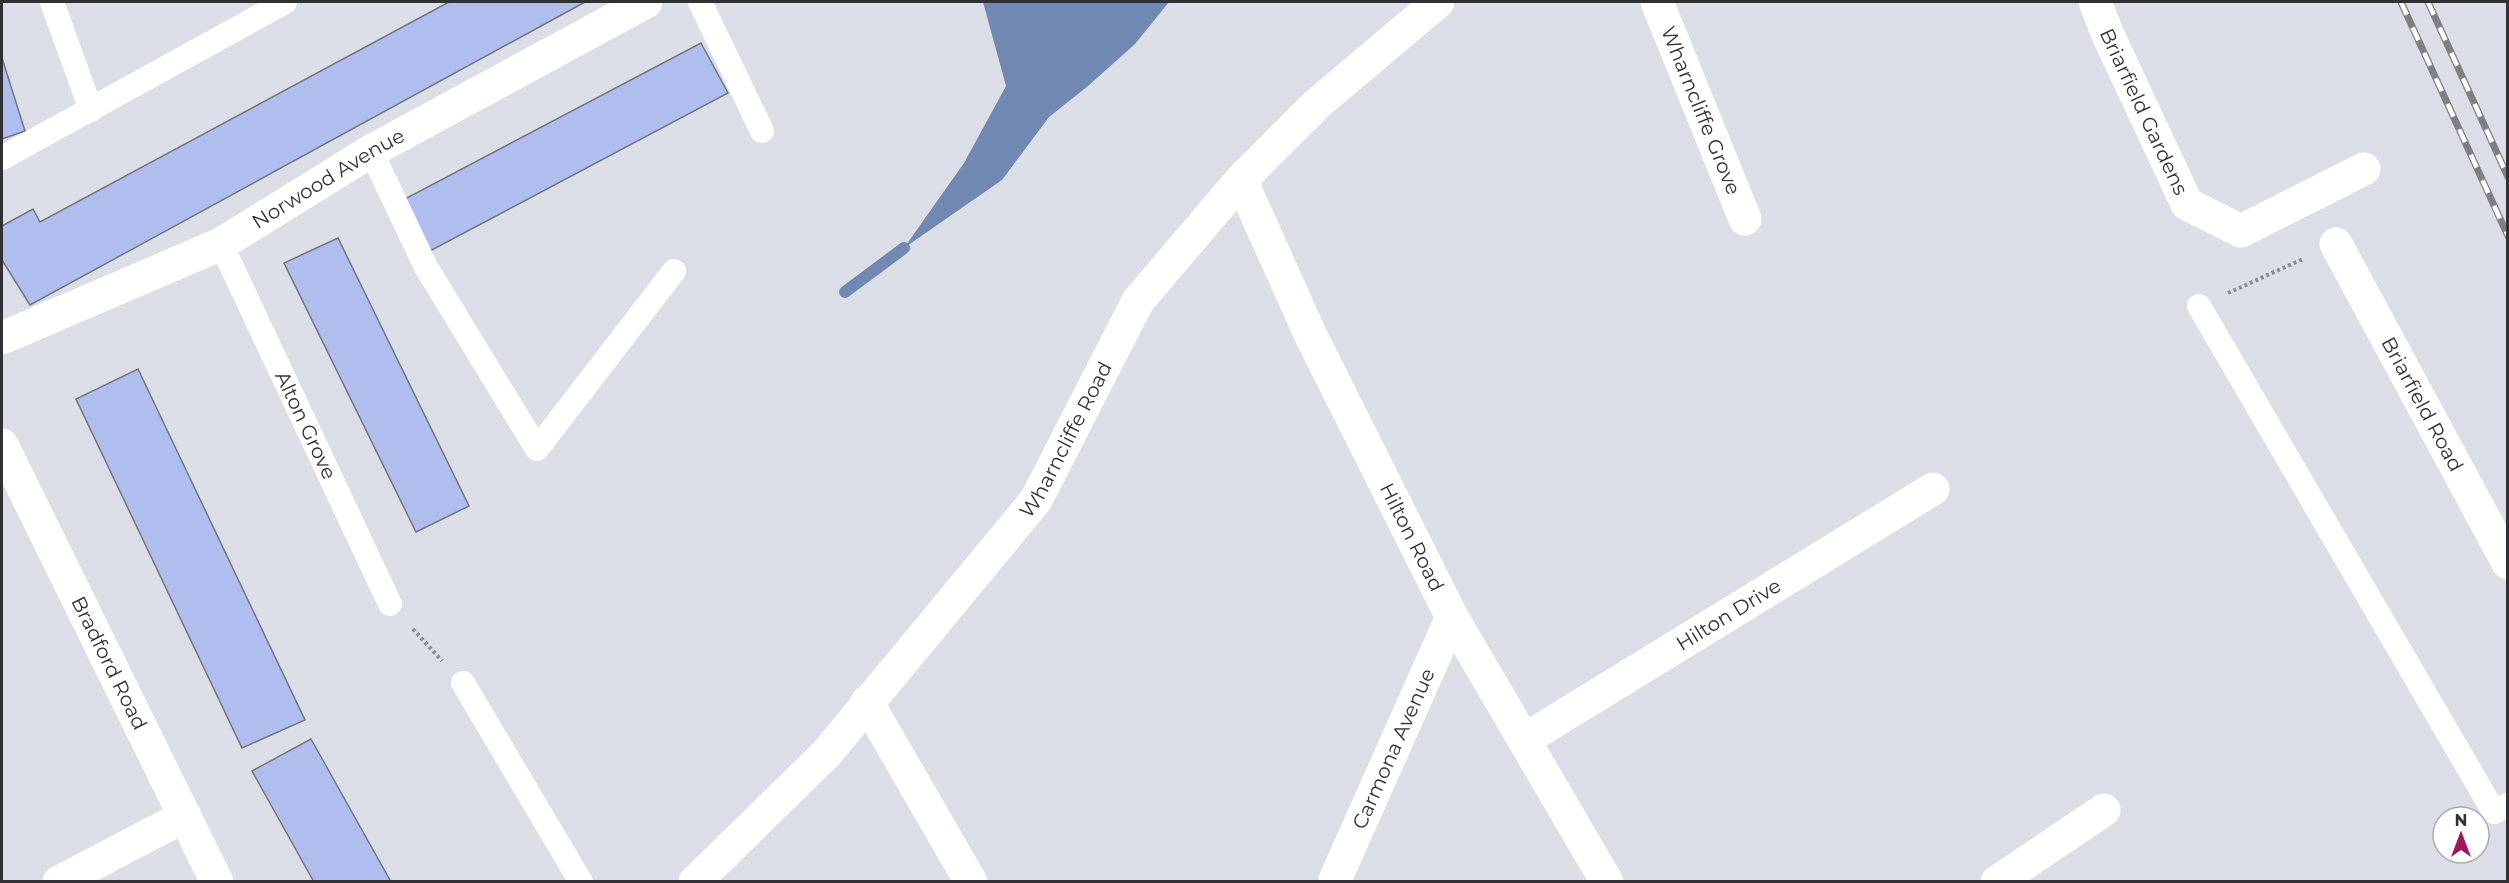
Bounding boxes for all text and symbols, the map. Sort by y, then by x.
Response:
street label: Wharncliffe Grove [1656,23,1746,198]
street label: Briarfield Gardens [2095,25,2193,199]
street label: Norwood Avenue [248,123,408,234]
street label: Briarfield Road [2376,333,2468,476]
street label: Wharncliffe Road [1014,357,1117,523]
street label: Alton Grove [270,367,342,483]
street label: Hilton Road [1375,479,1449,595]
street label: Hilton Drive [1672,573,1785,656]
street label: Bradford Road [66,592,152,734]
street label: Carmona Avenue [1347,664,1440,833]
north arrow [2431,805,2491,865]
text: N [2455,811,2467,830]

